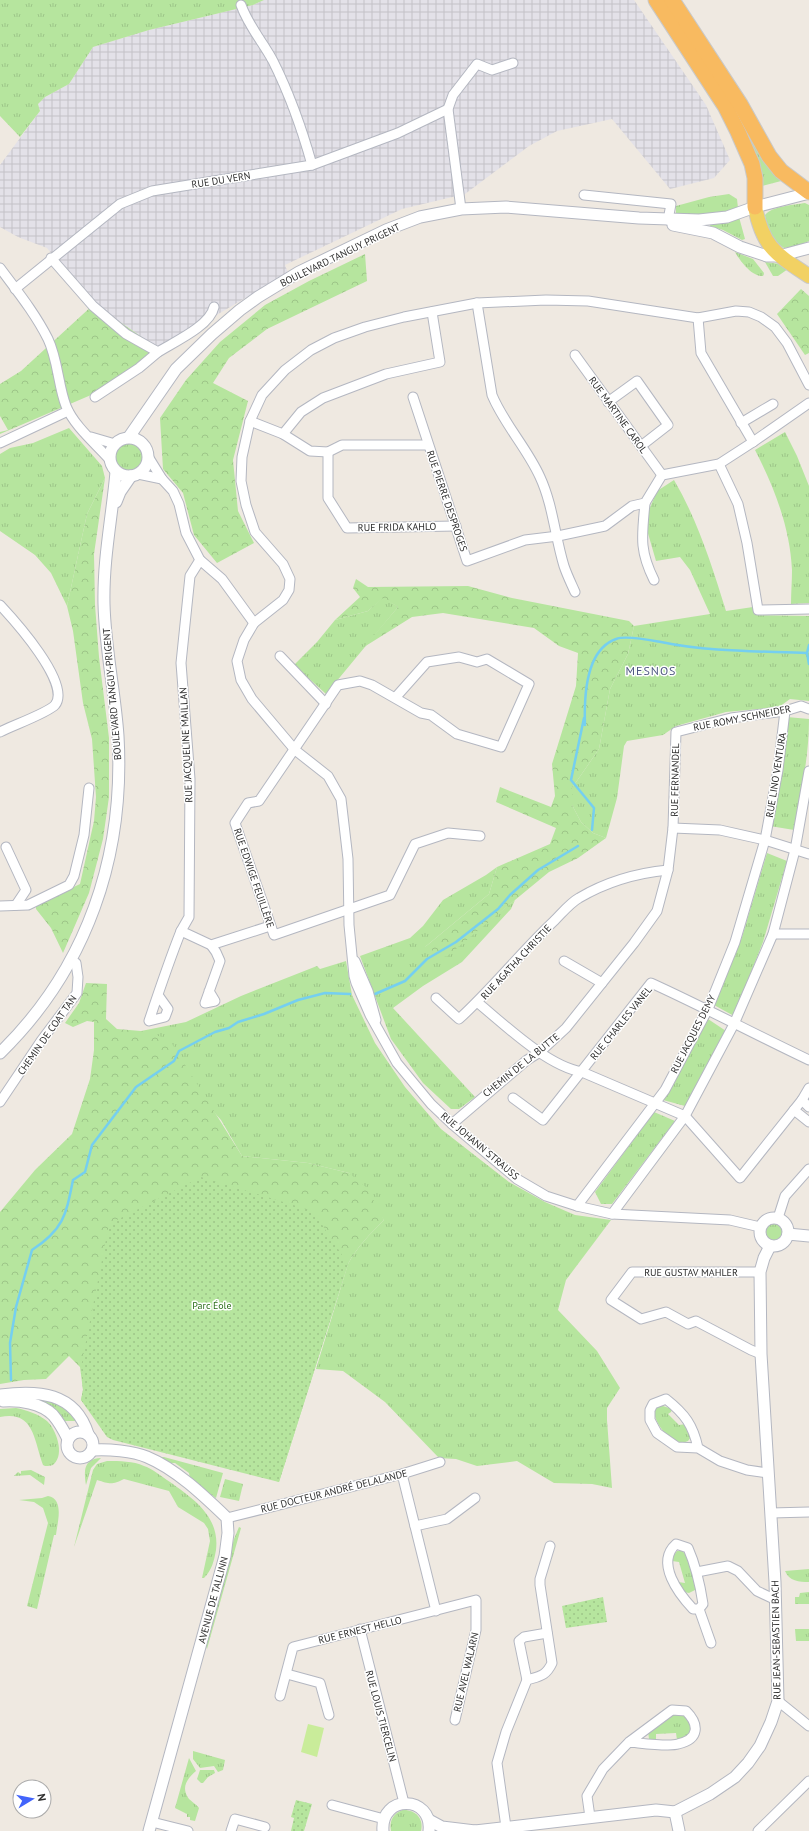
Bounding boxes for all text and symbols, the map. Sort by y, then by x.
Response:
street label: RUE DU VERN [191,169,251,191]
street label: BOULEVARD TANGUY PRIGENT [278,220,403,290]
street label: RUE MARTINE CAROL [586,374,650,456]
street label: RUE PIERRE DESPROGES [424,449,470,553]
street label: RUE FRIDA KAHLO [358,520,437,534]
street label: BOULEVARD TANGUY-PRIGENT [100,627,124,761]
district label: MESNOS [626,663,676,678]
street label: RUE JACQUELINE MAILLAN [176,687,196,803]
street label: RUE ROMY SCHNEIDER [692,702,792,734]
street label: RUE LINO VENTURA [763,731,789,818]
street label: RUE FERNANDEL [668,743,682,817]
street label: RUE EDWIGE FEUILLÈRE [231,826,277,930]
street label: RUE AGATHA CHRISTIE [478,922,554,1002]
street label: RUE CHARLES VANEL [587,983,655,1063]
street label: CHEMIN DE COAT TAN [14,992,80,1078]
street label: RUE JACQUES DEMY [668,992,719,1076]
street label: CHEMIN DE LA BUTTE [480,1030,562,1100]
street label: RUE JOHANN STRAUSS [438,1109,522,1183]
street label: RUE GUSTAV MAHLER [644,1266,738,1279]
park label: Parc Éole [192,1299,232,1312]
street label: RUE DOCTEUR ANDRÉ DELALANDE [259,1466,409,1516]
street label: AVENUE DE TALLINN [195,1555,231,1645]
street label: RUE JEAN-SEBASTIEN BACH [768,1580,784,1700]
street label: RUE ERNEST HELLO [317,1613,403,1647]
street label: RUE AVEL WALARN [451,1631,481,1713]
street label: RUE LOUIS TIERCELIN [363,1669,399,1763]
north arrow [12,1779,52,1819]
text: N [34,1792,49,1802]

